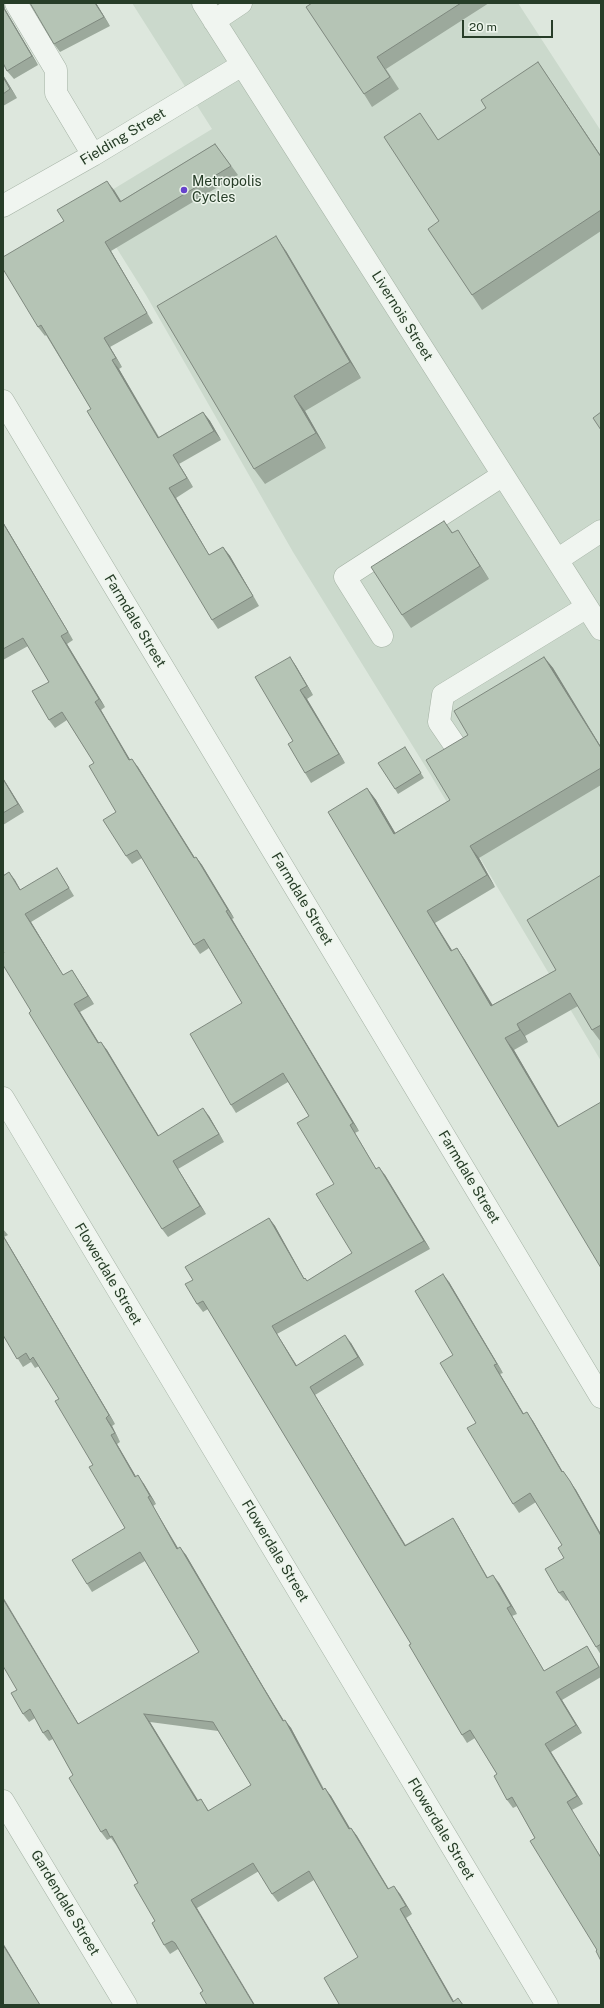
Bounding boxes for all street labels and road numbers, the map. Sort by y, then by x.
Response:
street label: Fielding Street [77,105,169,169]
street label: Livernois Street [368,268,436,364]
street label: Farmdale Street [101,571,169,671]
street label: Farmdale Street [268,849,336,949]
street label: Farmdale Street [435,1127,503,1227]
street label: Flowerdale Street [71,1220,145,1328]
street label: Flowerdale Street [238,1497,312,1605]
street label: Flowerdale Street [404,1775,478,1883]
street label: Gardendale Street [27,1847,103,1959]

